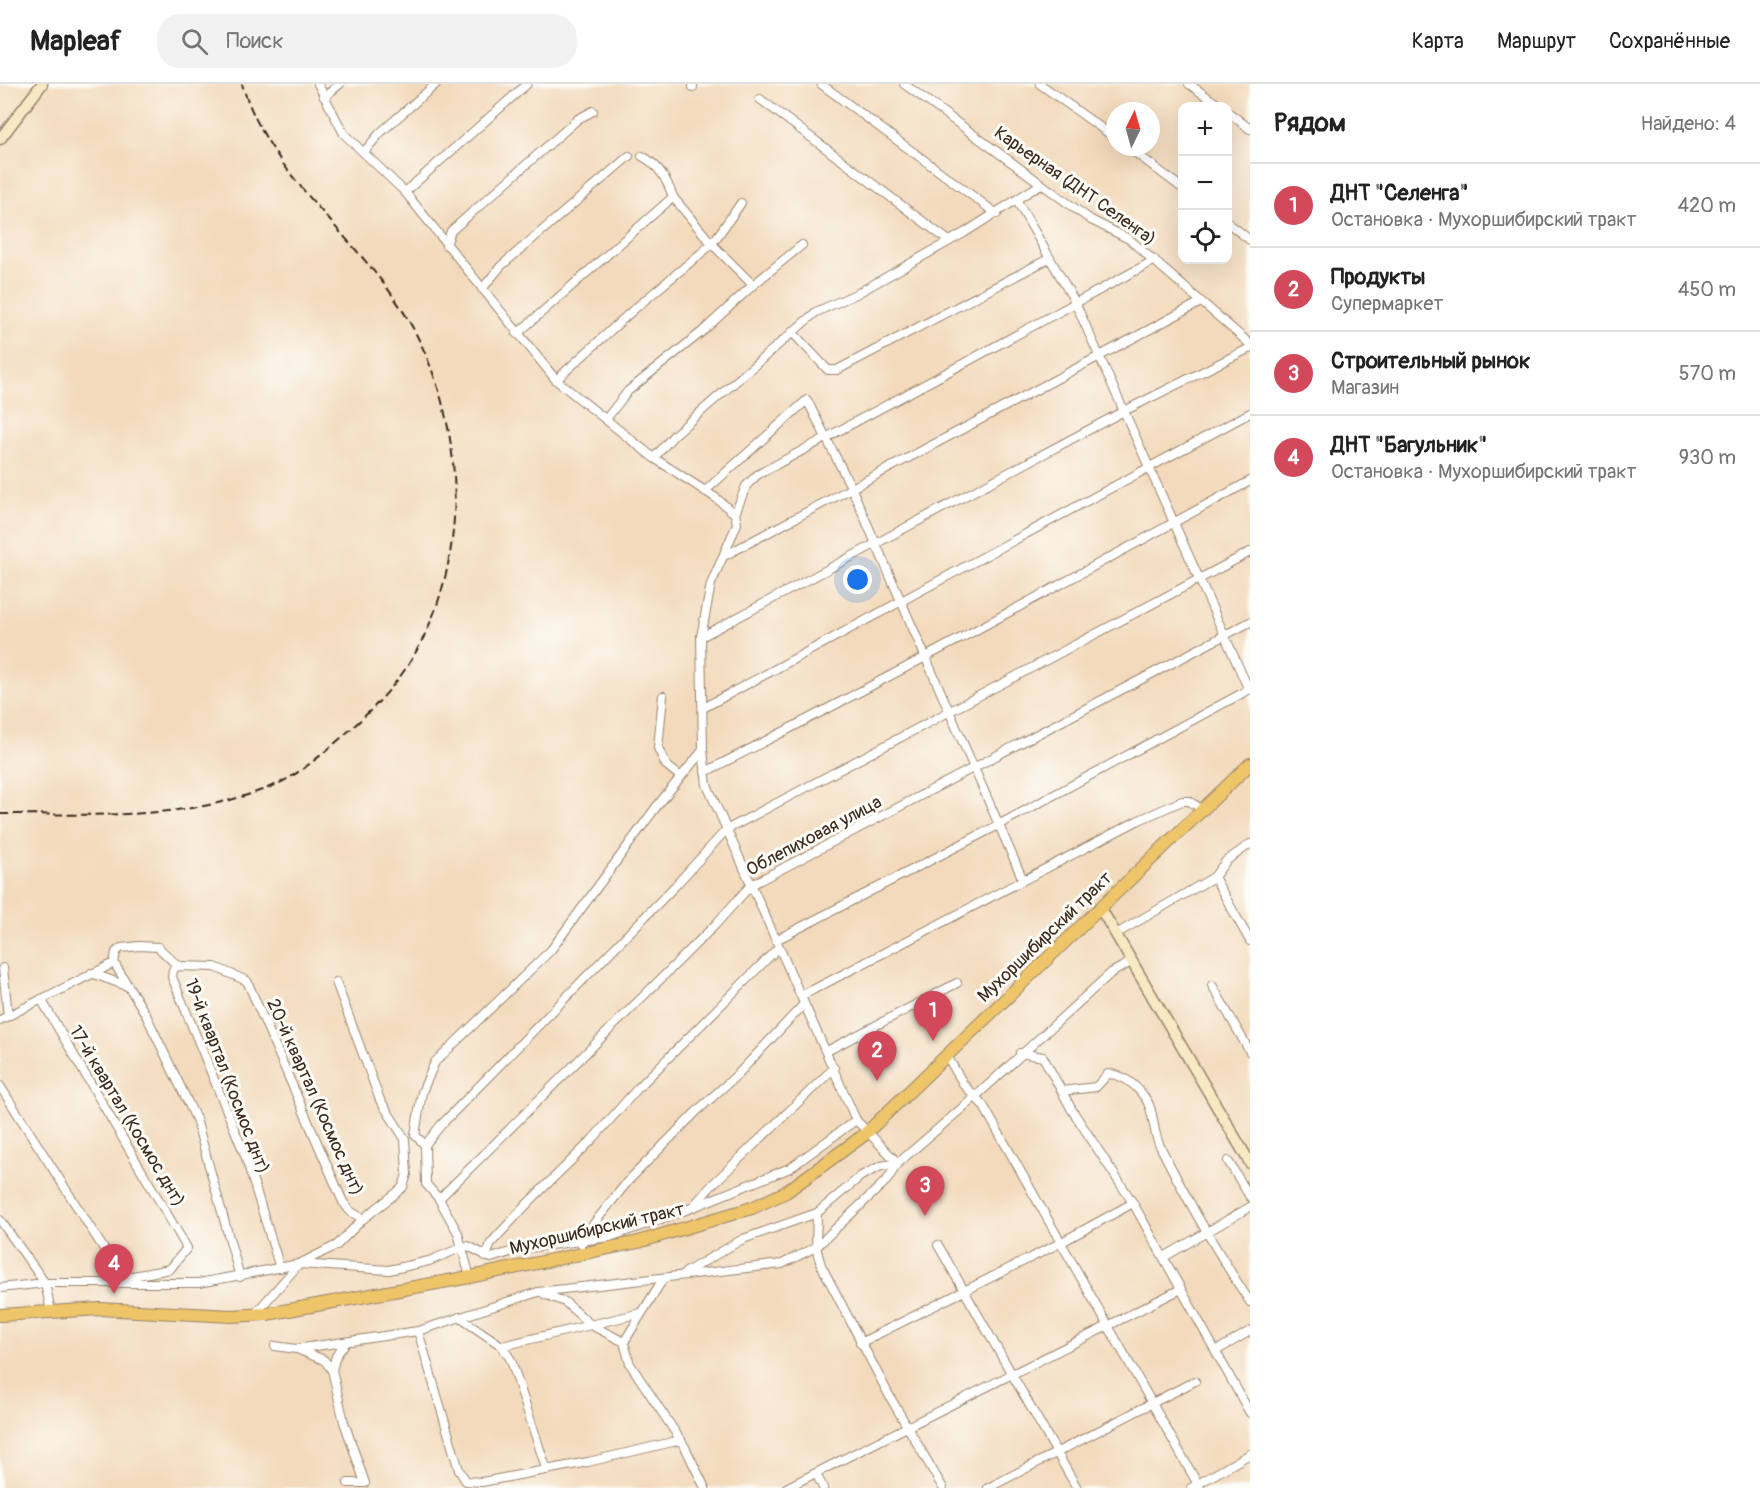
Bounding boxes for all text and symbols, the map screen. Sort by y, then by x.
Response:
search box [157,14,577,68]
text: Mapleaf [30,24,121,59]
icon: search [178,25,211,58]
text: Поиск [226,27,284,55]
text: Карта [1412,28,1464,55]
text: Маршрут [1497,28,1576,55]
text: Сохранённые [1609,28,1730,55]
north arrow [1106,102,1160,156]
map controls [1178,102,1232,264]
button: + [1178,102,1232,156]
text: Рядом [1274,107,1346,139]
text: Найдено: 4 [1641,111,1736,136]
street label: Карьерная (ДНТ Селенга) [990,121,1160,251]
button: − [1178,156,1232,210]
text: ДНТ "Селенга" [1331,179,1469,207]
text: 1 [1290,193,1297,218]
text: 420 m [1677,193,1736,218]
text: Остановка · Мухоршибирский тракт [1331,207,1637,232]
button: locate [1178,210,1232,264]
text: Продукты [1331,263,1426,291]
text: 2 [1288,277,1299,302]
text: 450 m [1678,277,1736,302]
text: Супермаркет [1331,291,1443,316]
text: Строительный рынок [1331,347,1530,375]
text: 3 [1288,361,1299,386]
text: 570 m [1679,361,1736,386]
text: Магазин [1331,375,1399,400]
text: ДНТ "Багульник" [1331,431,1487,459]
text: 4 [1288,445,1299,470]
text: 930 m [1679,445,1736,470]
text: Остановка · Мухоршибирский тракт [1331,459,1637,484]
your location [843,565,872,594]
street label: Облепиховая улица [742,791,886,881]
street label: Мухоршибирский тракт [973,867,1117,1007]
street label: 19-й квартал (Космос днт) [179,975,275,1177]
pin: 1 [914,992,952,1041]
street label: 20-й квартал (Космос днт) [261,995,369,1199]
street label: 17-й квартал (Космос днт) [64,1021,190,1211]
pin: 2 [858,1032,896,1081]
pin: 3 [906,1166,944,1216]
street label: Мухоршибирский тракт [507,1198,687,1260]
pin: 4 [94,1244,134,1294]

